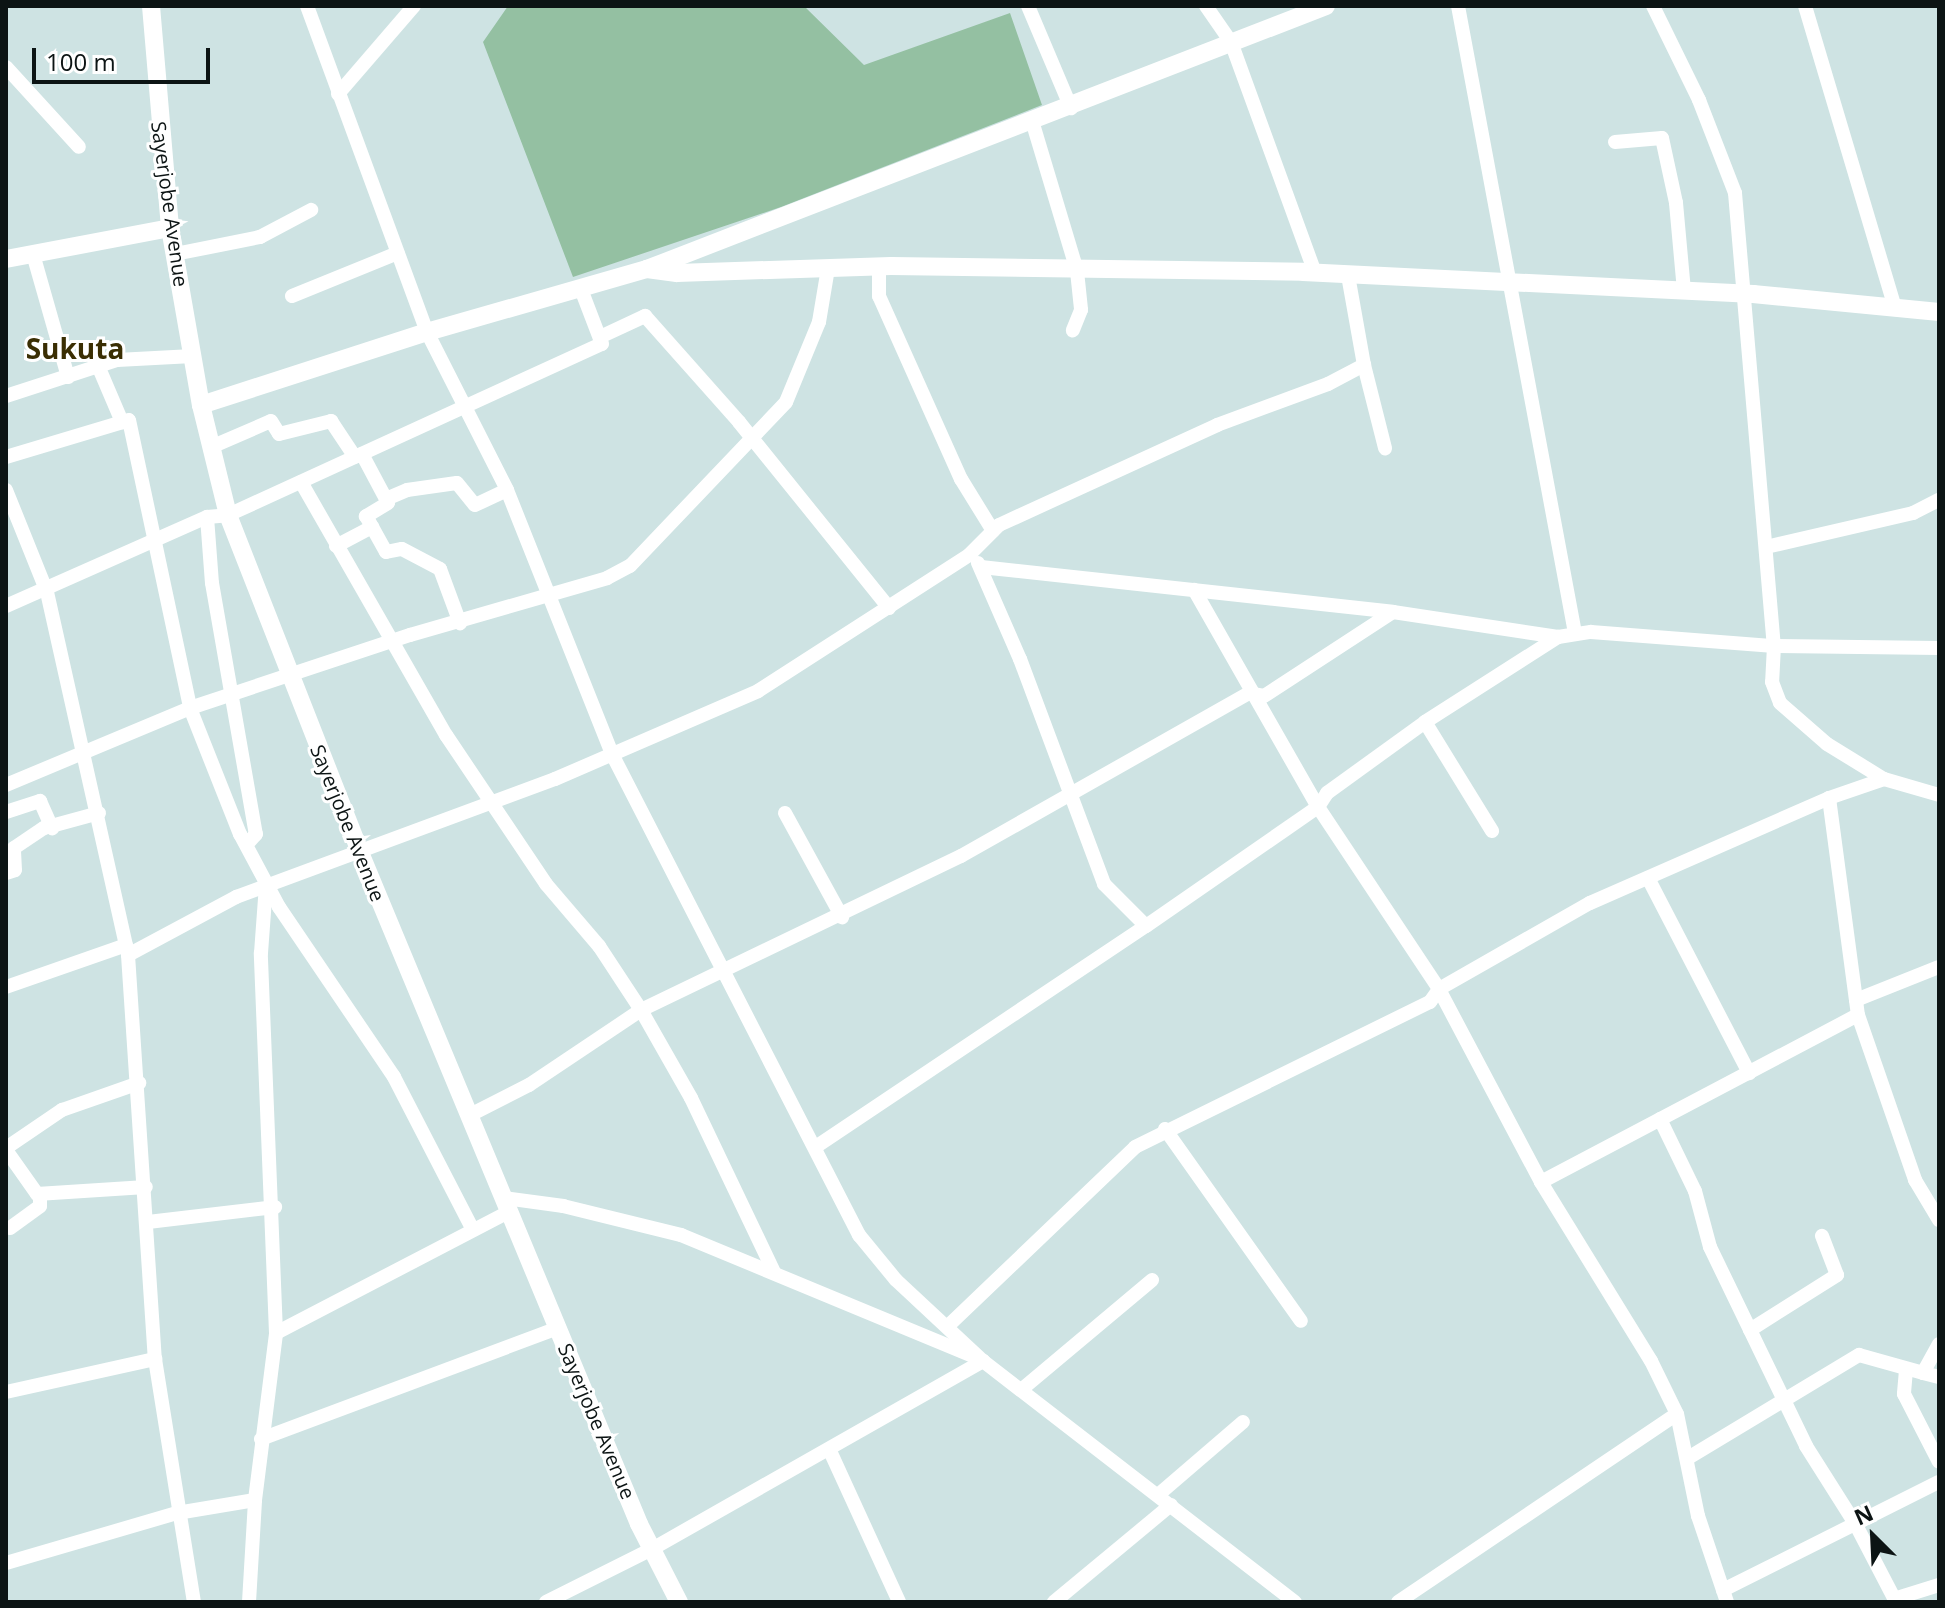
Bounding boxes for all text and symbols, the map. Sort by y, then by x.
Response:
scale bar [36,32,214,82]
text: 100 m [46,45,116,78]
street label: Sayerjobe Avenue [147,120,193,288]
district label: Sukuta [26,331,124,365]
street label: Sayerjobe Avenue [306,741,390,905]
street label: Sayerjobe Avenue [553,1340,641,1502]
north arrow [1833,1496,1913,1576]
text: N [1849,1497,1878,1531]

